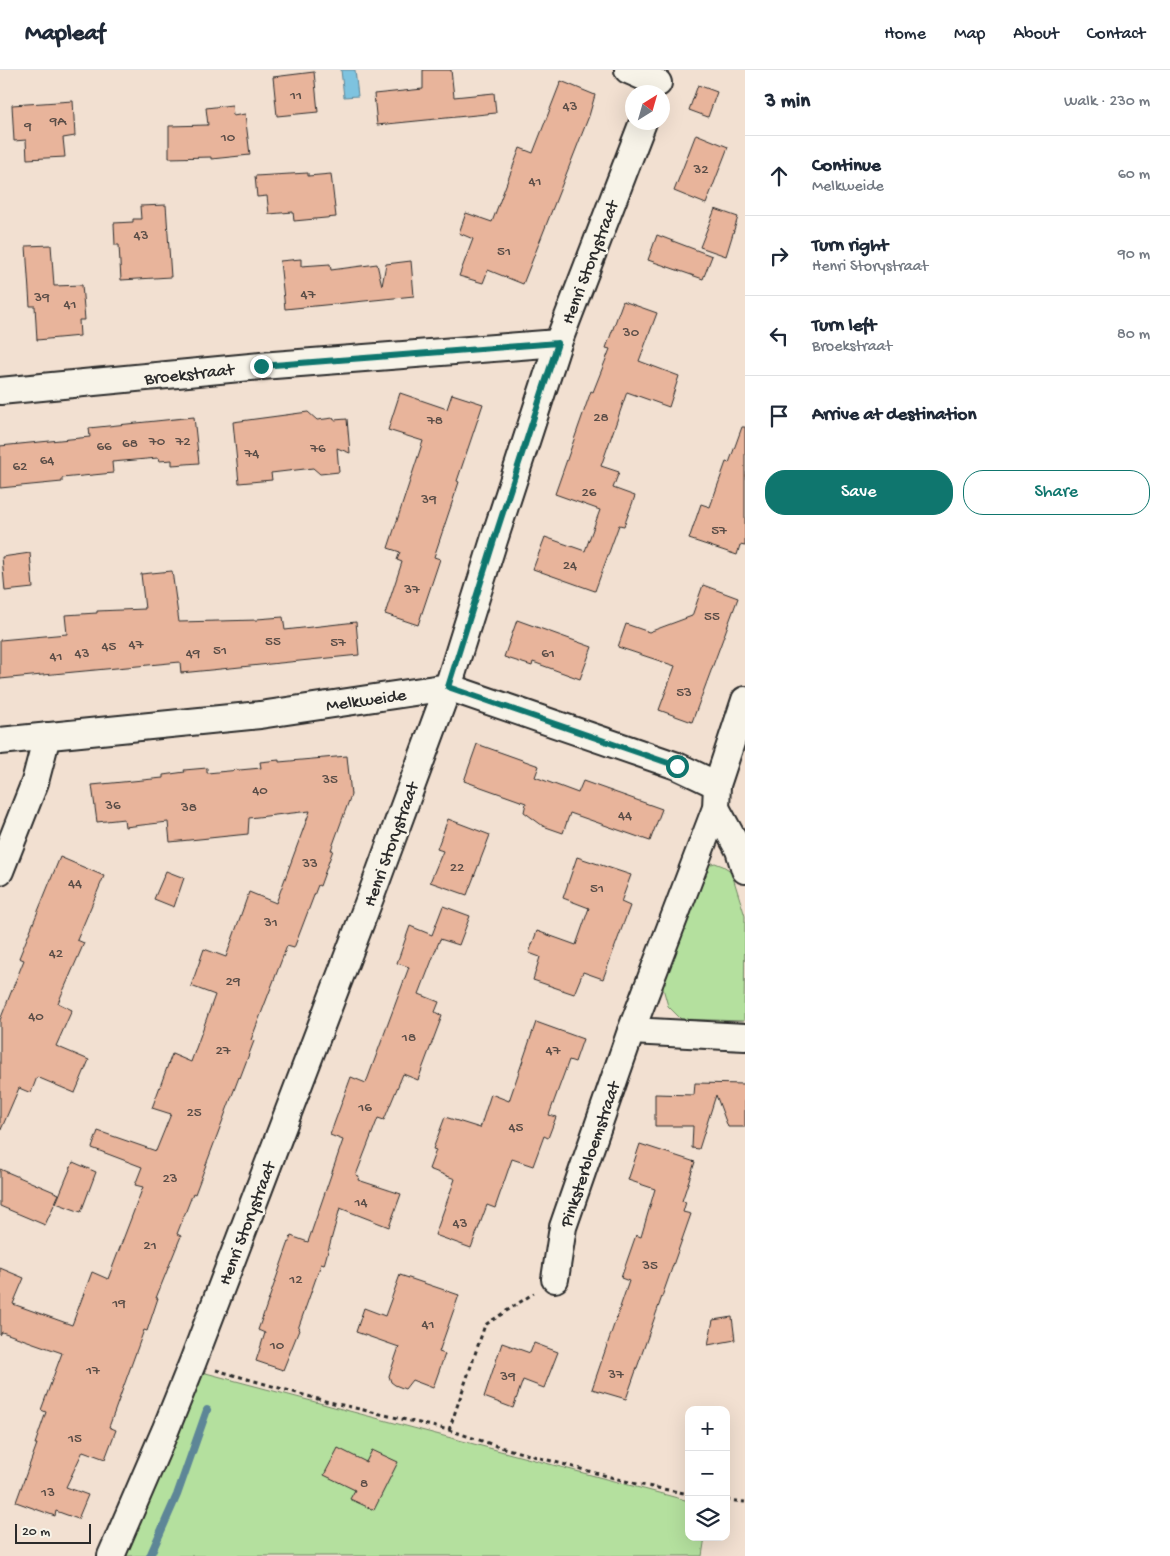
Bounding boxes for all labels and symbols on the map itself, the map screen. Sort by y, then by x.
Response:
north arrow [625,85,670,130]
house number: 11 [289,87,302,105]
house number: 43 [563,98,578,116]
house number: 9A [49,113,67,131]
house number: 9 [23,118,32,136]
house number: 10 [220,129,236,147]
house number: 32 [692,161,709,179]
house number: 41 [528,173,542,191]
street label: Henri Storystraat [558,197,625,328]
house number: 43 [134,227,149,245]
house number: 51 [497,243,511,261]
house number: 47 [301,286,317,304]
house number: 39 [33,289,50,307]
house number: 41 [63,296,77,314]
house number: 30 [622,324,640,342]
route end [250,355,273,378]
street label: Broekstraat [142,360,237,391]
house number: 28 [593,409,609,427]
house number: 78 [426,412,443,430]
house number: 70 [148,433,166,451]
house number: 72 [174,433,191,451]
house number: 68 [122,435,138,453]
house number: 66 [96,438,112,456]
house number: 76 [309,440,326,458]
house number: 74 [244,445,259,463]
house number: 64 [40,452,54,470]
house number: 62 [13,458,27,476]
house number: 26 [582,484,597,502]
house number: 39 [420,491,437,509]
house number: 57 [711,522,728,540]
house number: 24 [563,557,577,575]
house number: 37 [403,581,421,599]
house number: 55 [704,608,720,626]
house number: 55 [265,633,281,651]
house number: 57 [330,634,347,652]
house number: 47 [129,636,145,654]
house number: 45 [102,638,117,656]
house number: 51 [213,642,227,660]
house number: 43 [75,645,90,663]
house number: 49 [186,645,201,663]
house number: 61 [541,645,555,663]
house number: 41 [49,648,63,666]
house number: 53 [676,684,692,702]
street label: Melkweide [325,685,408,717]
route start [666,755,689,778]
house number: 35 [321,771,338,789]
street label: Henri Storystraat [360,778,425,910]
house number: 40 [252,782,268,800]
house number: 36 [104,797,121,815]
house number: 38 [180,799,197,817]
house number: 44 [618,807,632,825]
house number: 33 [301,855,318,873]
house number: 22 [450,859,464,877]
house number: 44 [68,875,82,893]
house number: 51 [590,880,604,898]
house number: 31 [263,914,278,932]
house number: 42 [49,945,63,963]
house number: 29 [226,973,241,991]
house number: 40 [28,1008,44,1026]
house number: 18 [401,1029,416,1047]
house number: 27 [215,1042,232,1060]
house number: 47 [546,1042,562,1060]
street label: Pinksterbloemstraat [556,1078,627,1231]
house number: 16 [357,1099,372,1117]
house number: 25 [186,1104,202,1122]
house number: 45 [509,1119,524,1137]
street label: Henri Storystraat [215,1158,282,1289]
house number: 23 [162,1170,178,1188]
house number: 14 [353,1194,368,1212]
house number: 43 [453,1215,468,1233]
house number: 21 [143,1237,157,1255]
house number: 35 [641,1257,658,1275]
house number: 12 [288,1271,303,1289]
house number: 19 [111,1295,126,1313]
house number: 41 [421,1316,435,1334]
house number: 10 [269,1337,285,1355]
house number: 17 [85,1362,101,1380]
house number: 37 [607,1366,625,1384]
house number: 39 [499,1368,516,1386]
house number: 15 [67,1430,82,1448]
house number: 8 [360,1475,368,1493]
house number: 13 [40,1484,55,1502]
scale bar [15,1521,91,1544]

